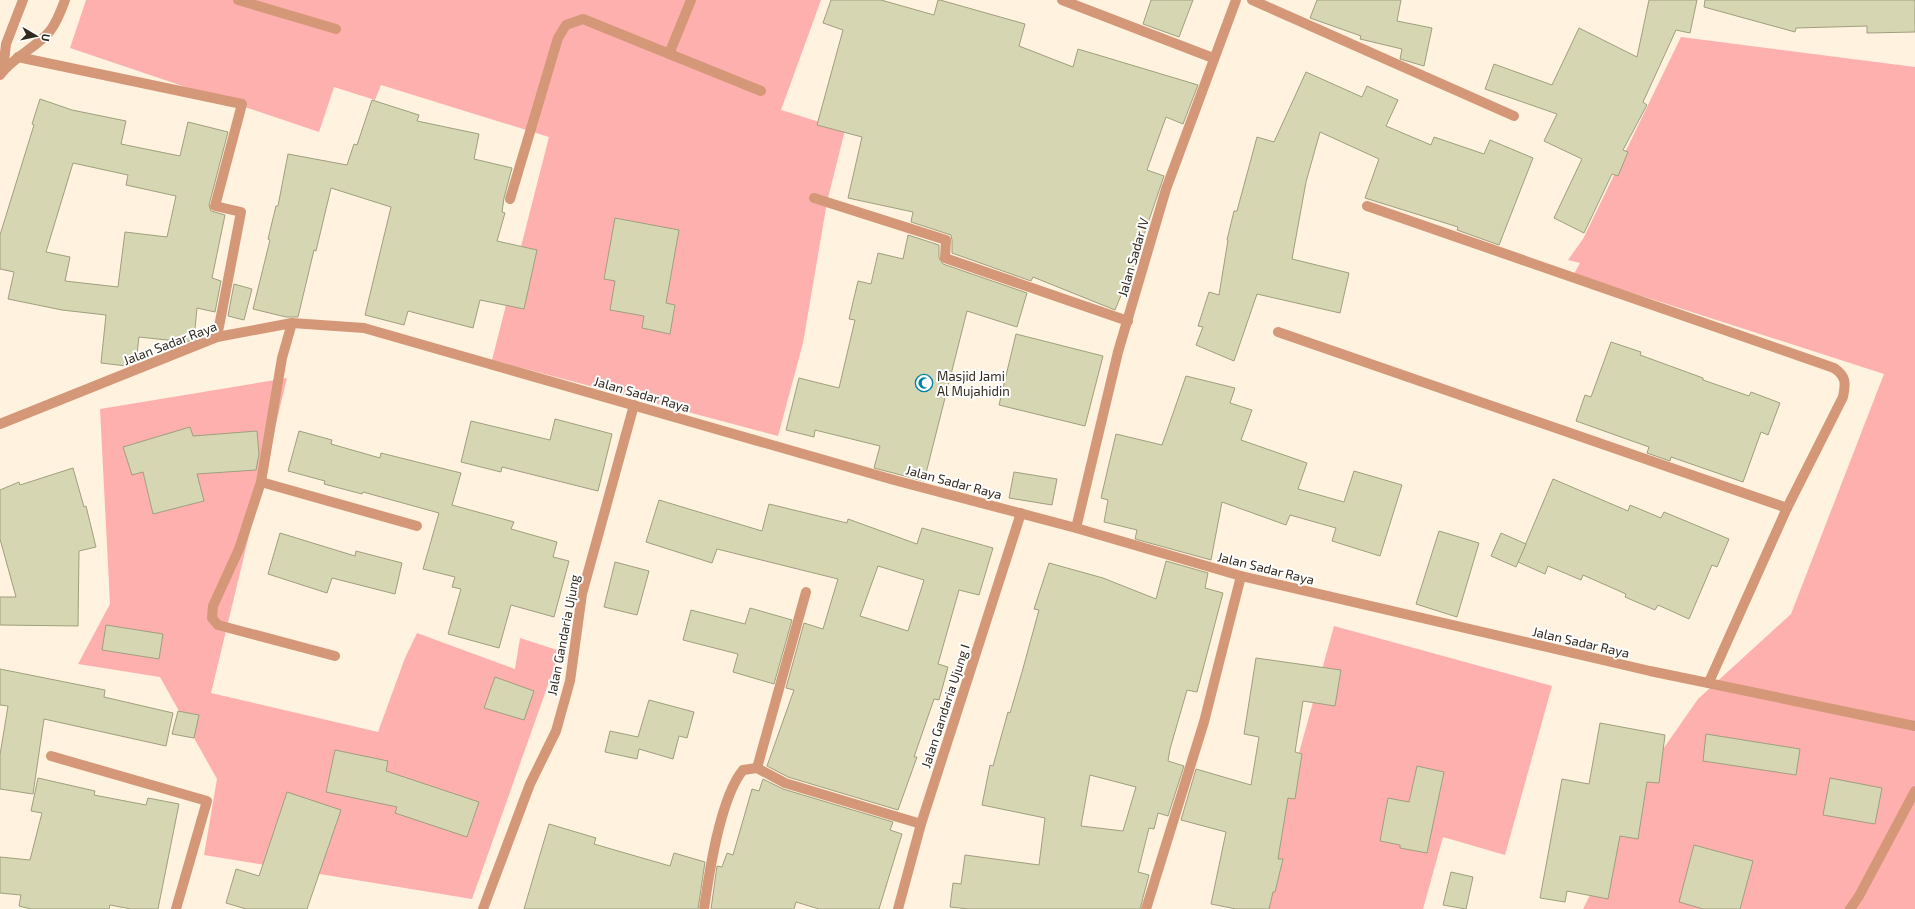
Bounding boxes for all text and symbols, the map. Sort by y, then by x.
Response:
north arrow [16,16,56,56]
text: U [39,33,53,42]
street label: Jalan Sadar IV [1114,216,1152,298]
street label: Jalan Sadar Raya [121,318,219,368]
place label: Masjid Jami Al Mujahidin [937,368,1010,399]
street label: Jalan Sadar Raya [592,373,692,415]
mosque icon: Masjid Jami Al Mujahidin [914,373,934,393]
street label: Jalan Sadar Raya [904,461,1004,503]
street label: Jalan Sadar Raya [1216,548,1316,588]
street label: Jalan Gandaria Ujung [543,573,583,697]
street label: Jalan Sadar Raya [1531,623,1631,661]
street label: Jalan Gandaria Ujung I [917,642,973,770]

